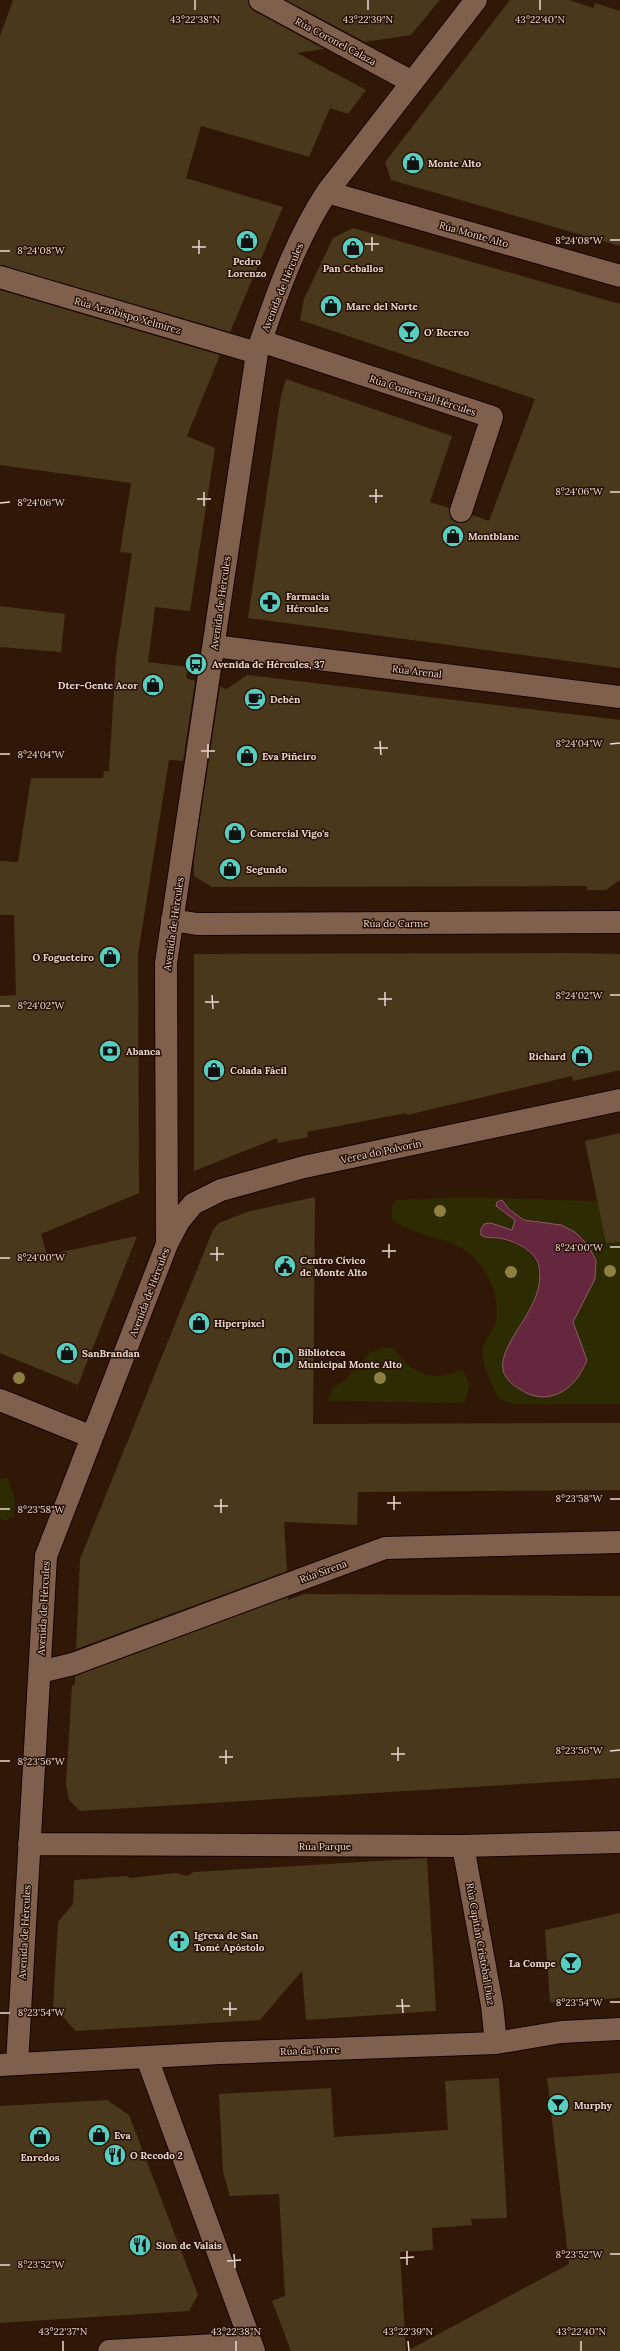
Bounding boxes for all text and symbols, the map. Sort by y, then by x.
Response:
text: 43°22'38"N [170,13,220,26]
text: 43°22'39"N [343,13,394,26]
text: 43°22'40"N [515,13,565,26]
street label: Rúa Coronel Calaza [293,15,379,68]
shop icon: Monte Alto [400,150,426,176]
place label: Monte Alto [428,157,481,170]
street label: Rúa Monte Alto [438,218,510,251]
shop icon: Pedro Lorenzo [234,228,260,254]
text: 8°24'08"W [555,234,604,247]
shop icon: Pan Ceballos [340,235,366,261]
street label: Avenida de Hércules [258,241,306,334]
text: 8°24'08"W [17,244,66,257]
place label: Pedro Lorenzo [228,255,267,280]
place label: Pan Ceballos [323,262,383,275]
shop icon: Marc del Norte [318,293,344,319]
street label: Rúa Arzobispo Xelmírez [73,294,183,337]
place label: Marc del Norte [346,300,419,313]
bar icon: O' Recreo [396,319,422,345]
place label: O' Recreo [424,326,470,339]
street label: Rúa Comercial Hércules [368,372,478,419]
text: 8°24'06"W [555,485,604,498]
text: 8°24'06"W [17,496,66,509]
shop icon: Montblanc [440,523,466,549]
place label: Montblanc [468,530,520,543]
street label: Avenida de Hércules [207,555,234,652]
pharmacy icon: Farmacia Hércules [257,589,283,615]
place label: Farmacia Hércules [286,590,330,615]
bus stop icon: Avenida de Hércules, 37 [183,651,209,677]
place label: Avenida de Hércules, 37 [212,658,325,671]
street label: Rúa Arenal [391,662,443,681]
shop icon: Dter-Gente Acor [140,672,166,698]
place label: Dter-Gente Acor [58,679,138,692]
cafe icon: Debén [242,686,268,712]
place label: Debén [270,693,301,706]
text: 8°24'04"W [555,737,604,750]
shop icon: Eva Piñeiro [234,743,260,769]
text: 8°24'04"W [17,748,66,761]
place label: Eva Piñeiro [262,750,317,763]
shop icon: Comercial Vigo's [222,820,248,846]
place label: Comercial Vigo's [250,827,329,840]
shop icon: Segundo [217,856,243,882]
place label: Segundo [246,863,287,876]
street label: Avenida de Hércules [160,876,187,973]
street label: Rúa do Carme [363,917,429,930]
shop icon: O Fogueteiro [97,944,123,970]
place label: O Fogueteiro [32,951,94,964]
text: 8°24'02"W [555,989,604,1002]
text: 8°24'02"W [17,999,66,1012]
bank icon: Abanca [97,1038,123,1064]
shop icon: Richard [569,1043,595,1069]
place label: Abanca [126,1045,161,1058]
place label: Richard [529,1050,566,1063]
shop icon: Colada Fácil [201,1057,227,1083]
place label: Colada Fácil [230,1064,287,1077]
street label: Verea do Polvorín [339,1137,423,1167]
text: 8°24'00"W [555,1241,604,1254]
street label: Avenida de Hércules [126,1245,173,1340]
text: 8°24'00"W [17,1251,66,1264]
public building icon: Centro Cívico de Monte Alto [272,1253,298,1279]
place label: Centro Cívico de Monte Alto [300,1254,367,1279]
shop icon: Hiperpixel [186,1310,212,1336]
place label: Hiperpixel [214,1317,265,1330]
shop icon: SanBrandan [54,1340,80,1366]
library icon: Biblioteca Municipal Monte Alto [270,1345,296,1371]
place label: Biblioteca Municipal Monte Alto [298,1346,402,1371]
place label: SanBrandan [82,1347,141,1360]
text: 8°23'58"W [555,1492,604,1505]
text: 8°23'58"W [17,1503,66,1516]
street label: Rúa Sirena [298,1557,349,1586]
street label: Avenida de Hércules [34,1560,52,1657]
text: 8°23'56"W [555,1744,604,1757]
text: 8°23'56"W [17,1755,66,1768]
street label: Rúa Parque [299,1840,352,1853]
street label: Rúa Capitán Cristóbal Díaz [463,1882,498,2006]
street label: Avenida de Hércules [15,1884,33,1981]
church icon: Igrexa de San Tomé Apóstolo [166,1928,192,1954]
place label: Igrexa de San Tomé Apóstolo [194,1929,265,1954]
bar icon: La Compe [558,1950,584,1976]
place label: La Compe [509,1957,557,1970]
text: 8°23'54"W [556,1996,603,2009]
text: 8°23'54"W [18,2006,65,2019]
street label: Rúa da Torre [280,2043,341,2058]
bar icon: Murphy [545,2092,571,2118]
place label: Murphy [574,2099,612,2112]
shop icon: Eva [86,2122,112,2148]
shop icon: Enredos [27,2124,53,2150]
place label: Eva [114,2129,131,2142]
restaurant icon: O Recodo 2 [102,2142,128,2168]
place label: O Recodo 2 [130,2149,183,2162]
place label: Enredos [20,2151,60,2164]
restaurant icon: Sion de Valais [127,2232,153,2258]
place label: Sion de Valais [156,2239,222,2252]
text: 8°23'52"W [556,2248,603,2261]
text: 8°23'52"W [18,2258,65,2271]
text: 43°22'37"N [39,2325,88,2338]
text: 43°22'38"N [211,2325,261,2338]
text: 43°22'39"N [383,2325,434,2338]
text: 43°22'40"N [556,2325,606,2338]

